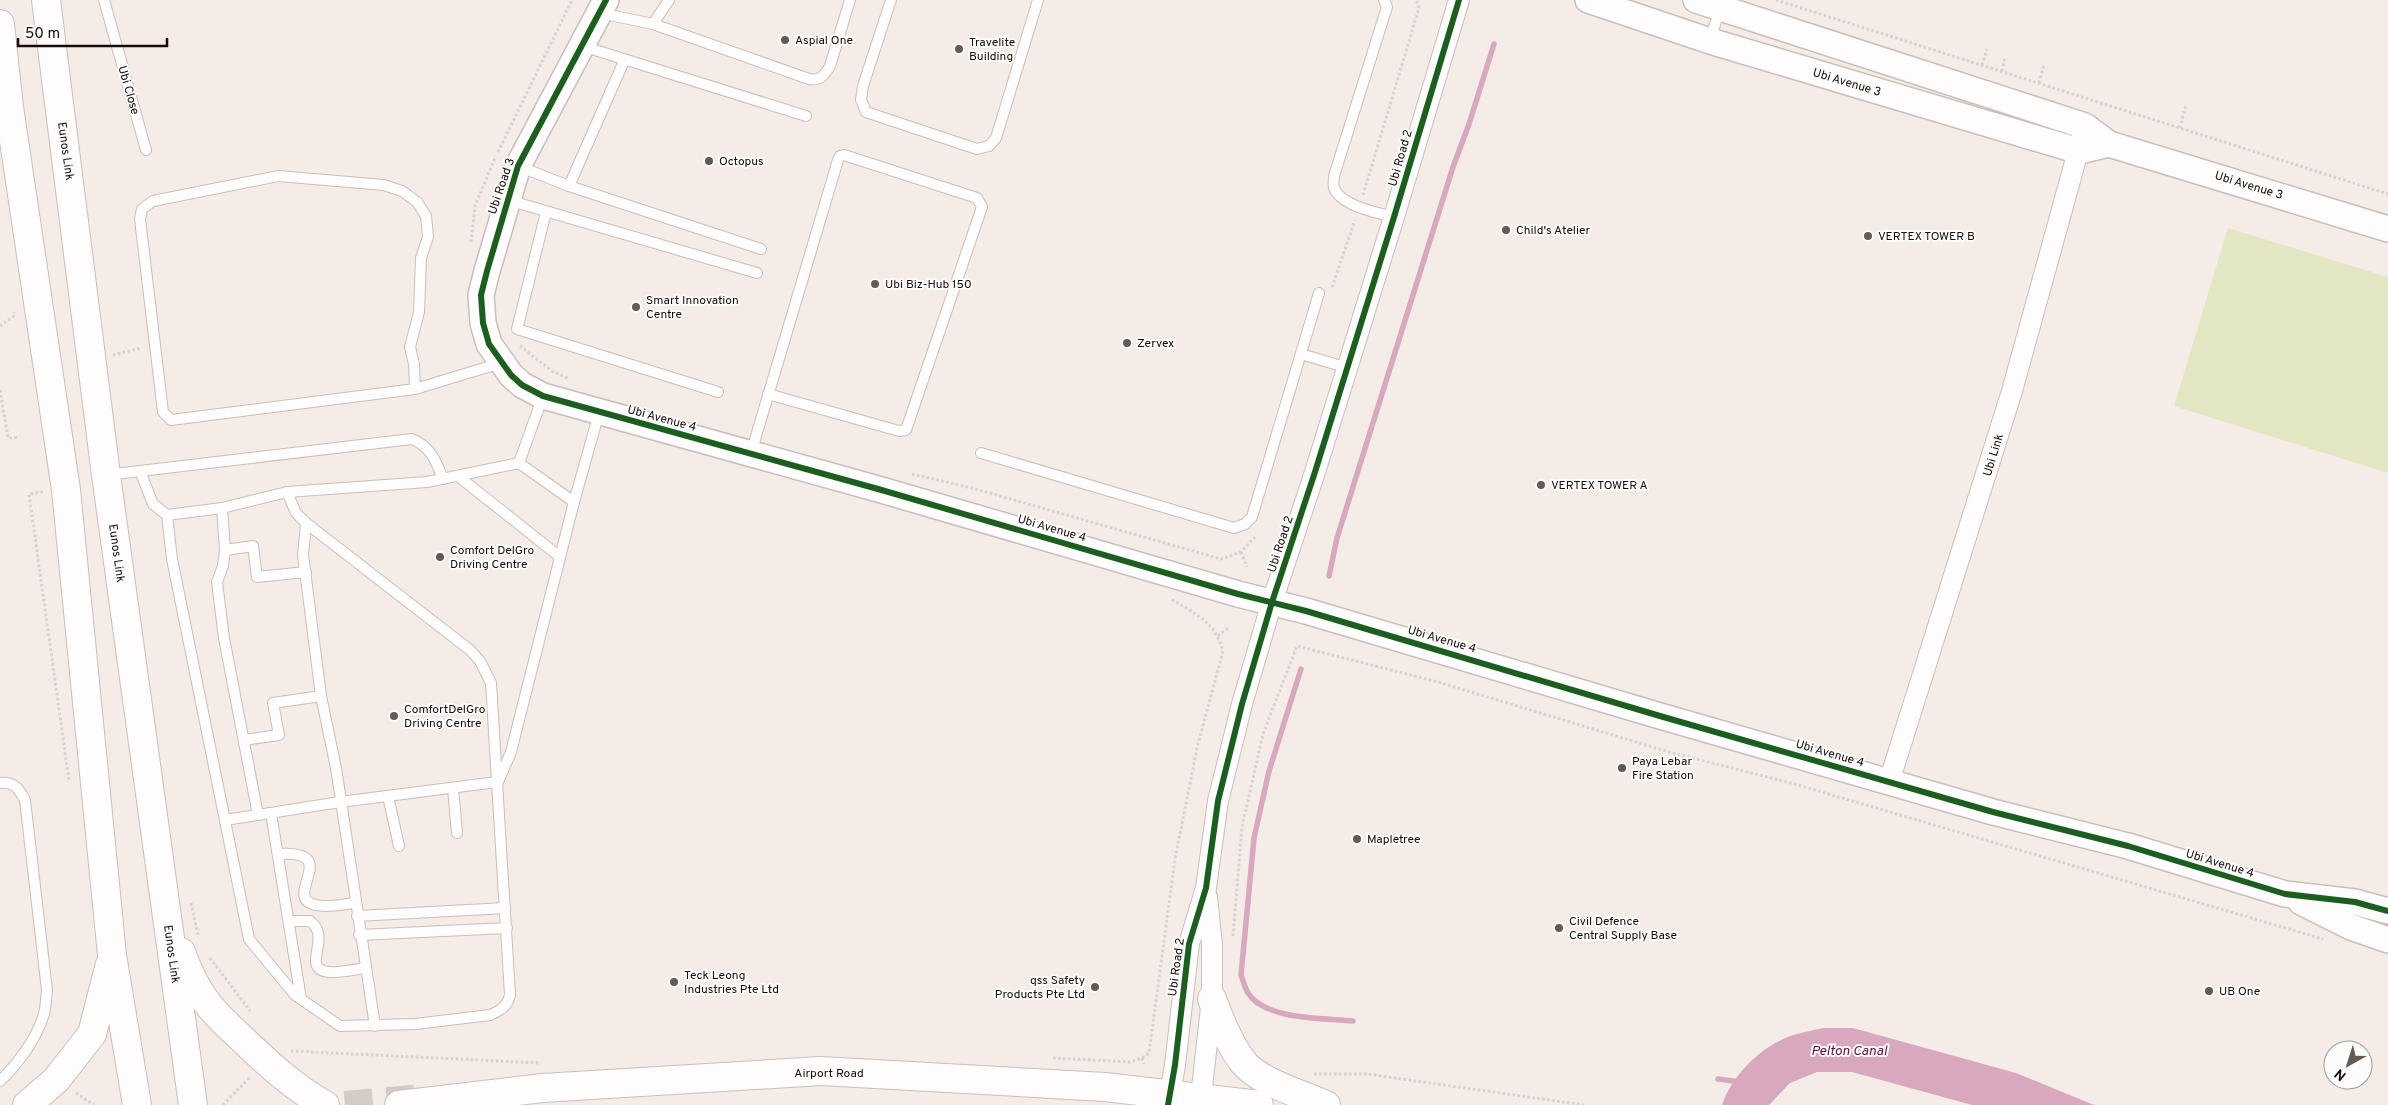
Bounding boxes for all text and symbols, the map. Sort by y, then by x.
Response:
scale bar [18,15,166,47]
text: 50 m [25,25,60,44]
place label: Aspial One [795,33,853,49]
marker: Aspial One [779,34,791,46]
place label: Travelite Building [969,35,1015,65]
marker: Travelite Building [953,43,965,55]
street label: Ubi Close [113,64,143,117]
street label: Ubi Avenue 3 [1811,65,1883,101]
street label: Eunos Link [53,121,77,181]
street label: Ubi Road 2 [1385,128,1417,189]
place label: Octopus [719,154,764,170]
marker: Octopus [703,155,715,167]
street label: Ubi Road 3 [485,156,519,217]
street label: Ubi Avenue 3 [2213,168,2285,204]
place label: Child's Atelier [1516,223,1591,239]
marker: Child's Atelier [1500,224,1512,236]
place label: VERTEX TOWER B [1878,229,1975,245]
marker: VERTEX TOWER B [1862,230,1874,242]
place label: Ubi Biz-Hub 150 [885,277,972,293]
marker: Ubi Biz-Hub 150 [869,278,881,290]
place label: Smart Innovation Centre [646,293,739,323]
marker: Smart Innovation Centre [630,301,642,313]
place label: Zervex [1137,336,1174,352]
marker: Zervex [1121,337,1133,349]
street label: Ubi Avenue 4 [625,402,698,436]
street label: Ubi Link [1980,432,2008,479]
place label: VERTEX TOWER A [1551,478,1648,494]
marker: VERTEX TOWER A [1535,479,1547,491]
street label: Ubi Avenue 4 [1015,512,1088,546]
street label: Ubi Road 2 [1264,514,1298,575]
street label: Eunos Link [104,523,128,583]
place label: Comfort DelGro Driving Centre [450,543,534,573]
marker: Comfort DelGro Driving Centre [434,551,446,563]
street label: Ubi Avenue 4 [1405,623,1478,657]
place label: ComfortDelGro Driving Centre [404,702,486,732]
marker: ComfortDelGro Driving Centre [388,710,400,722]
street label: Ubi Avenue 4 [1793,737,1866,771]
place label: Paya Lebar Fire Station [1632,754,1694,784]
marker: Paya Lebar Fire Station [1616,762,1628,774]
place label: Mapletree [1367,832,1421,848]
marker: Mapletree [1351,833,1363,845]
street label: Ubi Avenue 4 [2184,846,2256,882]
place label: Civil Defence Central Supply Base [1569,914,1677,944]
marker: Civil Defence Central Supply Base [1553,922,1565,934]
street label: Eunos Link [159,924,183,984]
street label: Ubi Road 2 [1165,937,1189,997]
place label: Teck Leong Industries Pte Ltd [684,968,779,998]
place label: qss Safety Products Pte Ltd [995,973,1085,1003]
marker: Teck Leong Industries Pte Ltd [668,976,680,988]
marker: qss Safety Products Pte Ltd [1089,981,1101,993]
place label: UB One [2219,984,2260,1000]
marker: UB One [2203,985,2215,997]
north arrow [2323,1040,2373,1090]
water label: Pelton Canal [1811,1043,1888,1060]
text: N [2332,1064,2350,1084]
street label: Airport Road [794,1066,864,1082]

